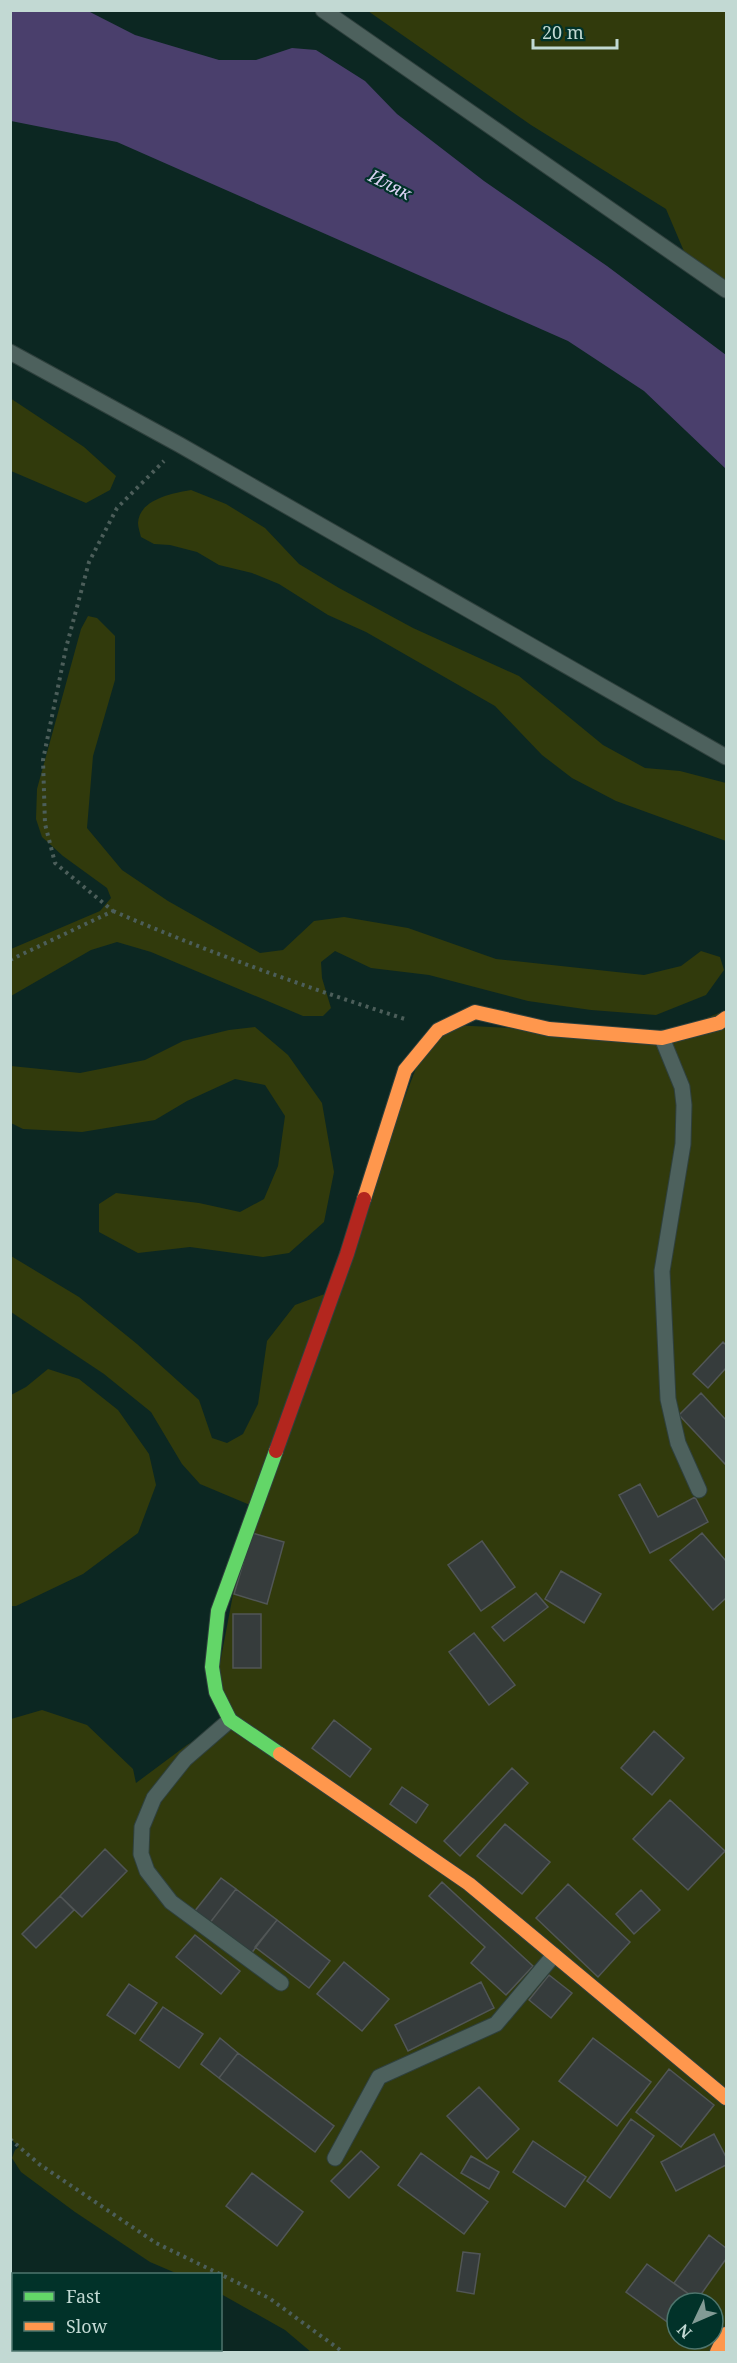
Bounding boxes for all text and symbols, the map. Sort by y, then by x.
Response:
scale bar [533,12,617,50]
text: 20 m [542,20,584,44]
water label: Иляк [364,163,417,205]
legend [12,2273,222,2351]
text: Fast [66,2284,101,2308]
north arrow [665,2291,725,2351]
text: Slow [66,2314,108,2338]
text: N [672,2319,697,2344]

